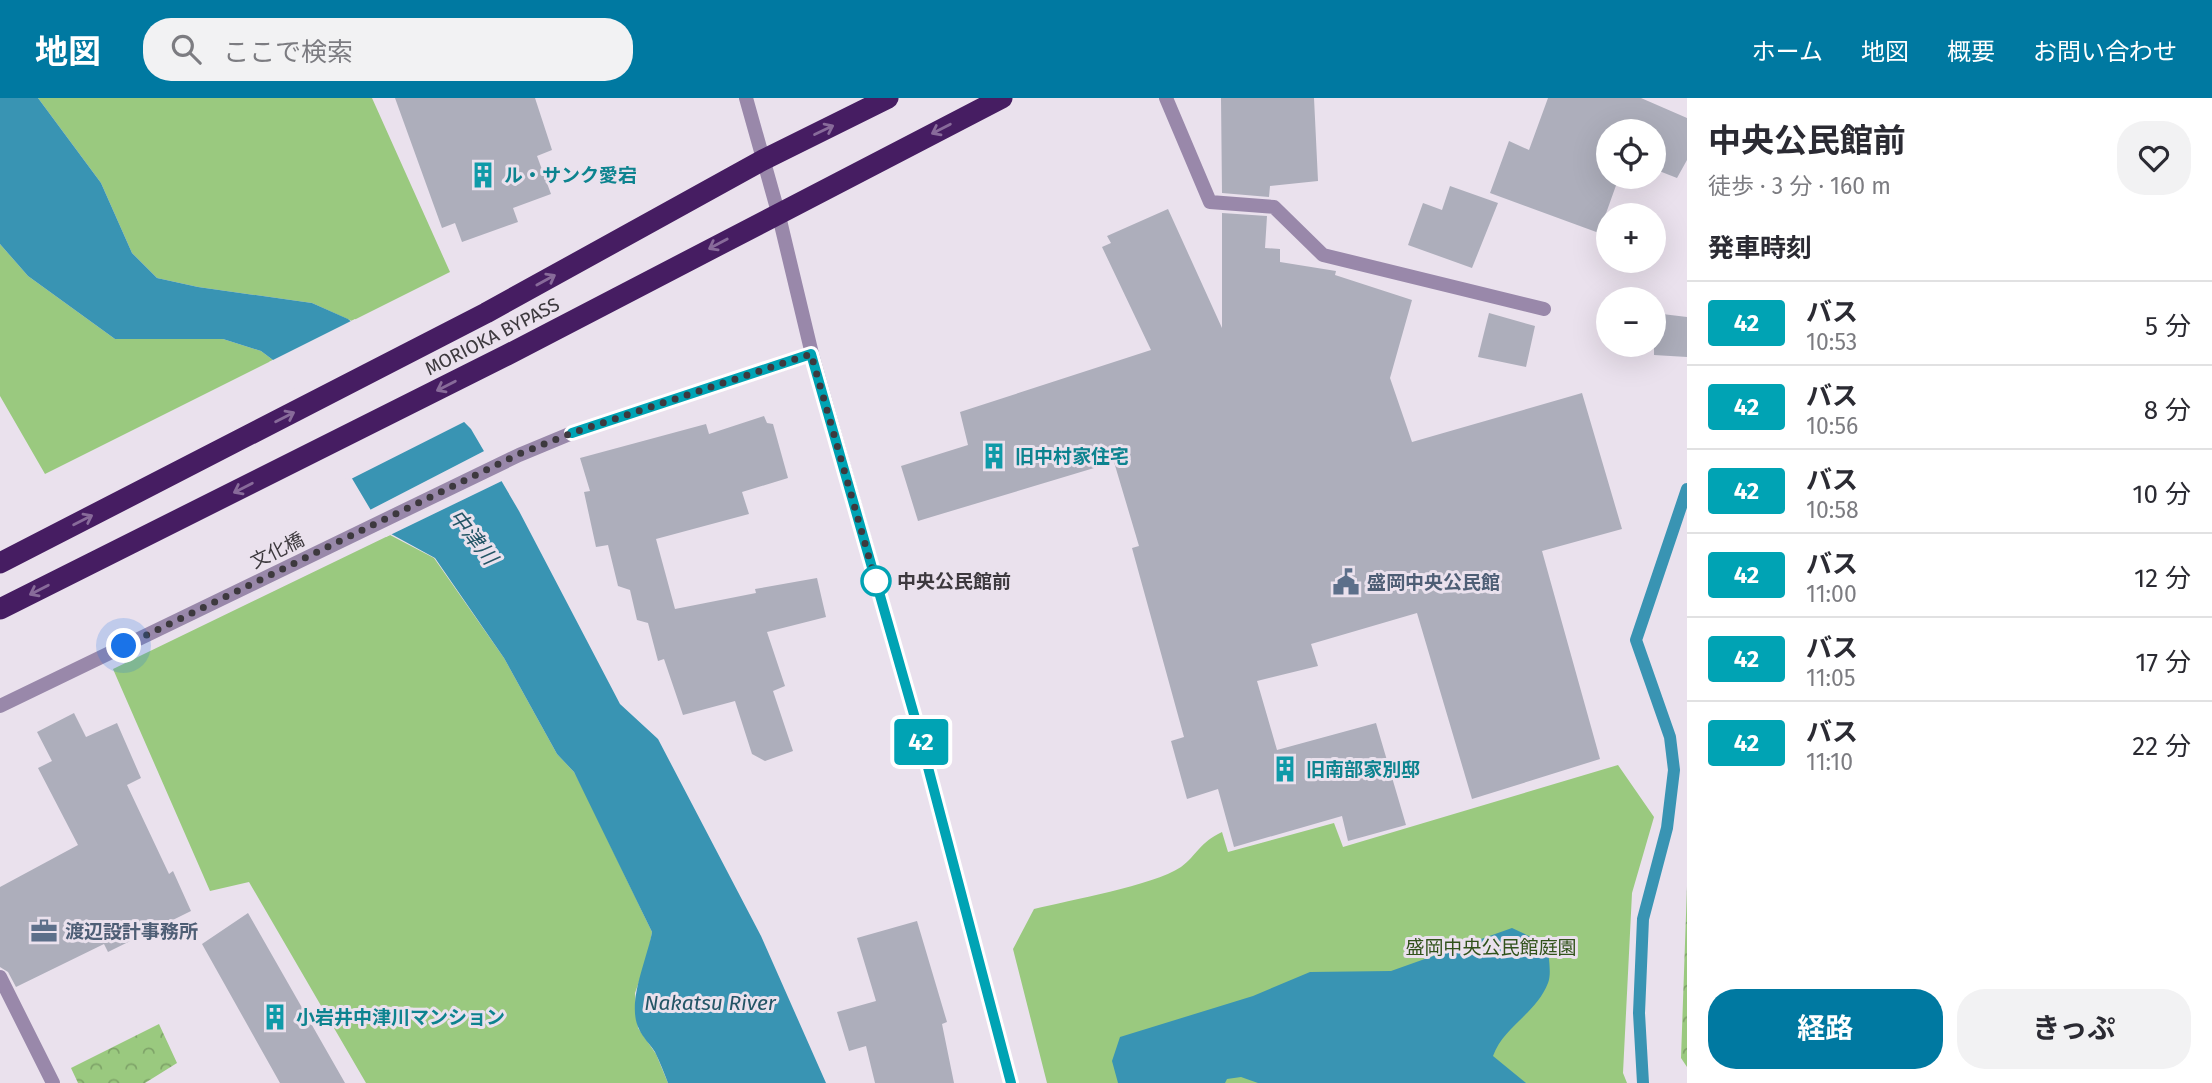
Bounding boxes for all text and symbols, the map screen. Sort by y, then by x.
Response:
search box [143,18,633,81]
icon: search [167,30,205,68]
text: 地図 [35,32,101,72]
text: ここで検索 [223,37,353,68]
text: ホーム [1752,38,1823,66]
text: 地図 [1861,38,1909,66]
text: 概要 [1947,38,1995,66]
text: お問い合わせ [2033,38,2177,66]
map controls [1596,119,1666,357]
button: locate [1596,119,1666,189]
text: 中央公民館前 [1708,121,1906,161]
button: heart [2117,121,2191,195]
one-way arrow [813,123,834,136]
one-way arrow [931,123,952,136]
building icon: ル・サンク愛宕 [468,160,498,190]
place label: ル・サンク愛宕 [504,164,637,187]
text: 徒歩 · 3 分 · 160 m [1708,172,1891,200]
button: + [1596,203,1666,273]
text: 発車時刻 [1708,233,1812,264]
one-way arrow [708,237,729,251]
one-way arrow [535,273,556,286]
button: − [1596,287,1666,357]
street label: MORIOKA BYPASS [421,293,563,380]
text: バス [1806,297,1858,328]
text: 42 [1734,309,1759,337]
text: 5 分 [2145,311,2191,342]
text: 10:53 [1806,328,1857,356]
one-way arrow [436,379,457,393]
text: バス [1806,381,1858,412]
text: 42 [1734,393,1759,421]
text: 8 分 [2144,395,2191,426]
one-way arrow [274,409,295,423]
text: 10:56 [1806,412,1858,440]
building icon: 旧中村家住宅 [979,441,1009,471]
place label: 旧中村家住宅 [1015,445,1129,468]
text: バス [1806,465,1858,496]
text: 42 [1734,477,1759,505]
text: 10 分 [2132,479,2191,510]
one-way arrow [233,481,253,495]
text: 10:58 [1806,496,1859,524]
water label: 中津川 [443,504,504,571]
one-way arrow [72,513,92,527]
street label: 文化橋 [247,528,308,573]
text: バス [1806,549,1858,580]
text: 42 [1734,561,1759,589]
text: 12 分 [2134,563,2191,594]
marker: 中央公民館前 [861,566,891,596]
public building icon: 盛岡中央公民館 [1331,567,1361,597]
place label: 中央公民館前 [897,570,1011,593]
place label: 盛岡中央公民館 [1367,571,1500,594]
text: 11:00 [1806,580,1857,608]
one-way arrow [29,583,50,597]
your location [106,628,141,663]
text: バス [1806,633,1858,664]
text: 42 [1734,645,1759,673]
text: 17 分 [2135,647,2191,678]
text: 11:05 [1806,664,1855,692]
text: バス [1806,717,1858,748]
line badge: 42 [890,719,953,765]
text: 42 [908,728,934,756]
text: 42 [1734,729,1759,757]
text: 22 分 [2132,731,2191,762]
text: 11:10 [1806,748,1853,776]
building icon: 旧南部家別邸 [1270,754,1300,784]
place label: 旧南部家別邸 [1306,758,1420,781]
office icon: 渡辺設計事務所 [29,916,59,946]
place label: 渡辺設計事務所 [65,920,198,943]
park label: 盛岡中央公民館庭園 [1405,936,1577,959]
button: 経路 [1708,989,1943,1069]
button: きっぷ [1957,989,2191,1069]
water label: Nakatsu River [644,990,777,1016]
building icon: 小岩井中津川マンション [260,1002,290,1032]
place label: 小岩井中津川マンション [296,1006,505,1029]

